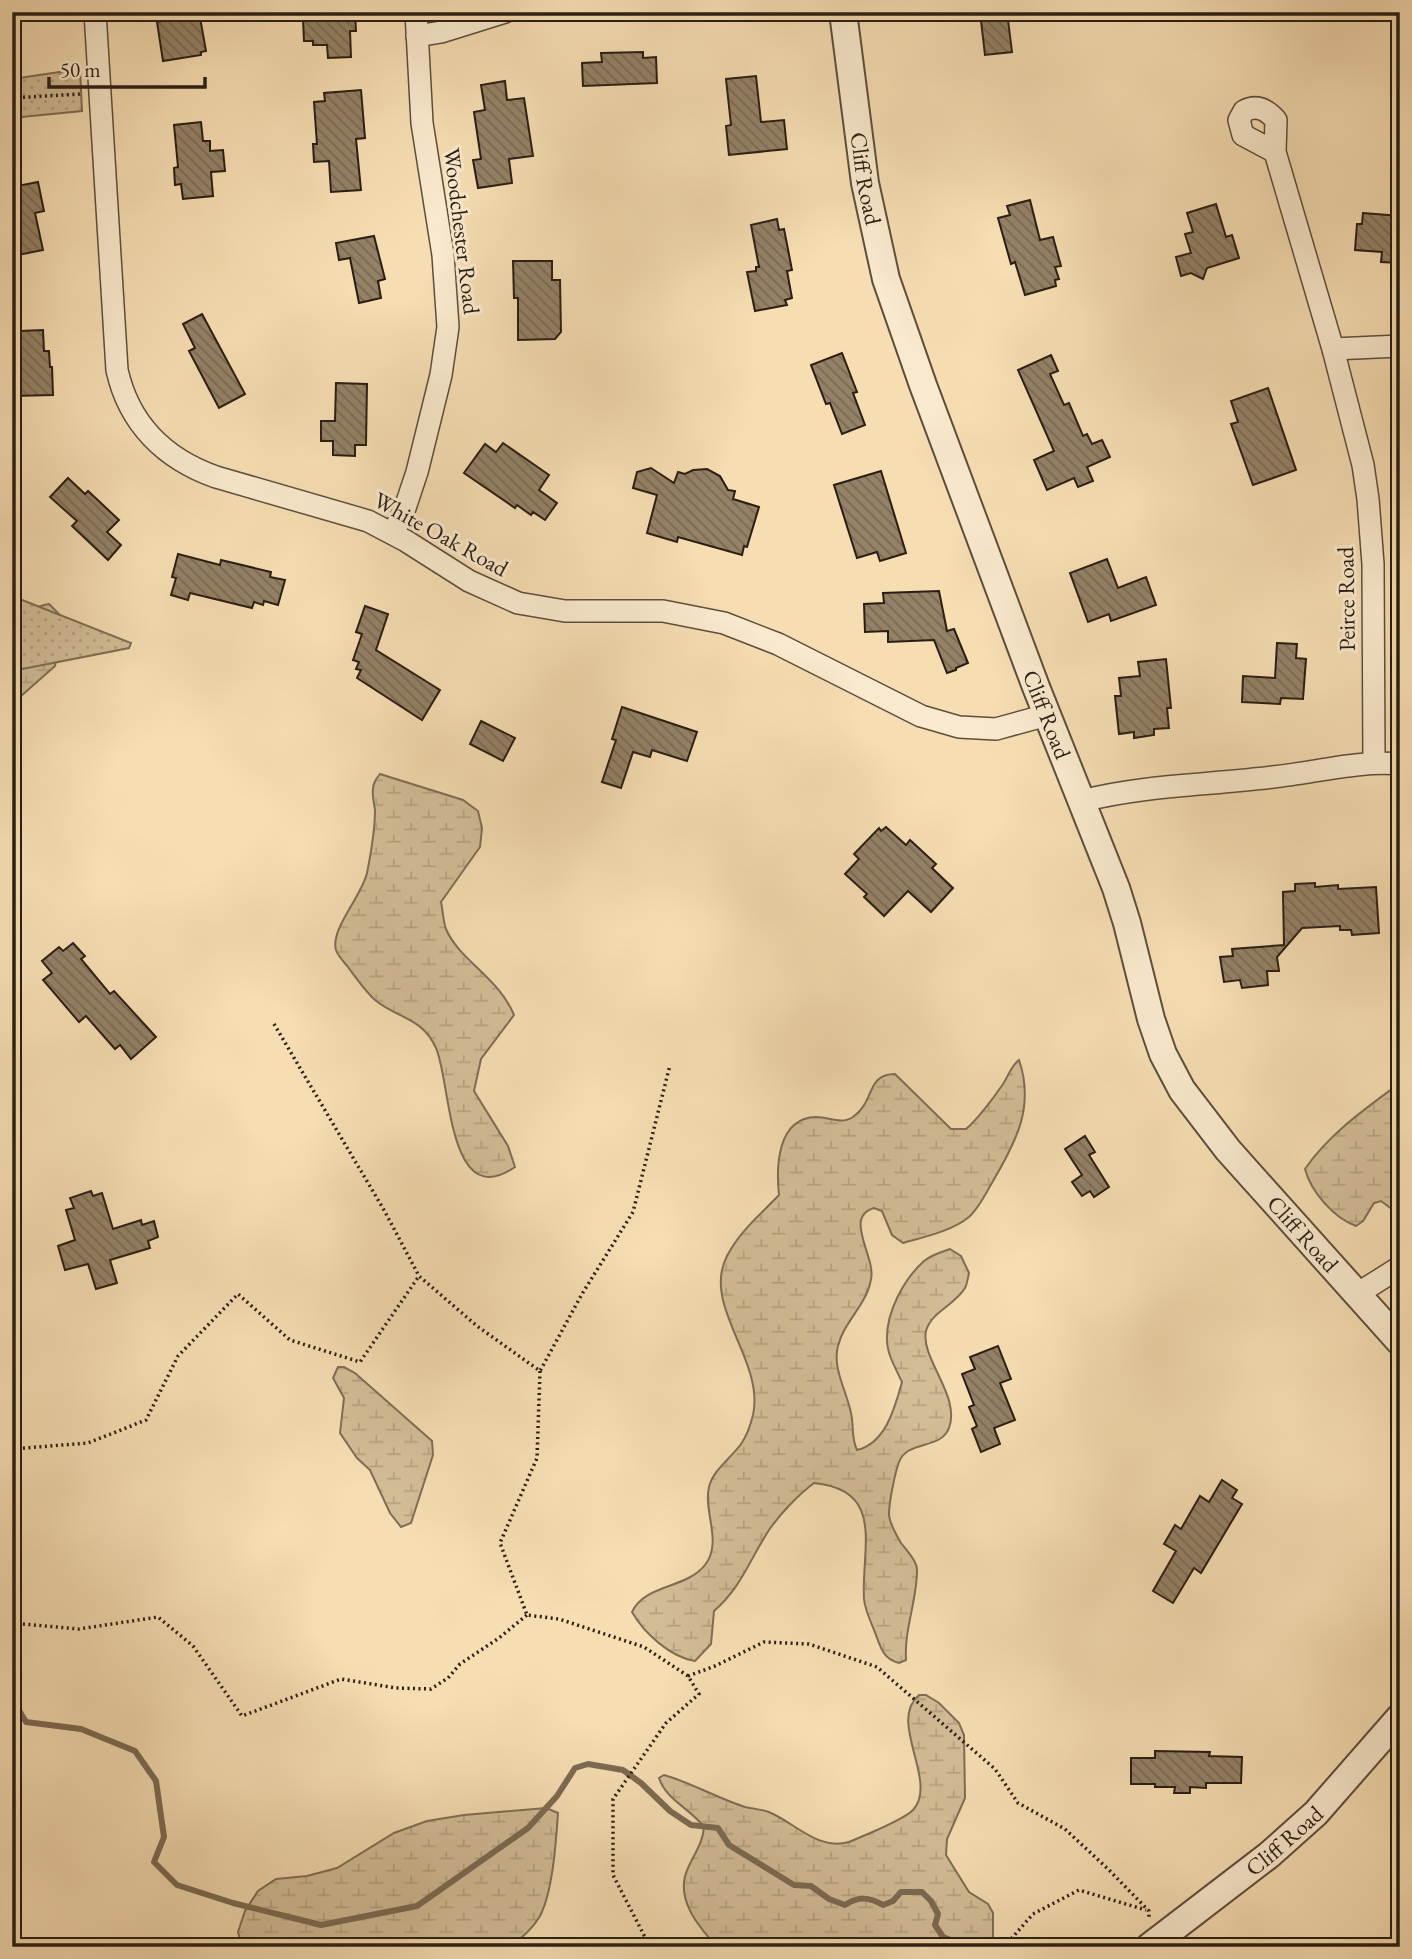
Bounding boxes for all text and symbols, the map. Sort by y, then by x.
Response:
scale bar [49,46,205,90]
text: 50 m [60,56,101,83]
street label: Cliff Road [844,130,889,228]
street label: Woodchester Road [437,146,487,316]
street label: White Oak Road [368,485,514,584]
street label: Peirce Road [1330,546,1362,651]
street label: Cliff Road [1016,666,1078,764]
street label: Cliff Road [1261,1189,1346,1279]
street label: Cliff Road [1239,1799,1330,1883]

